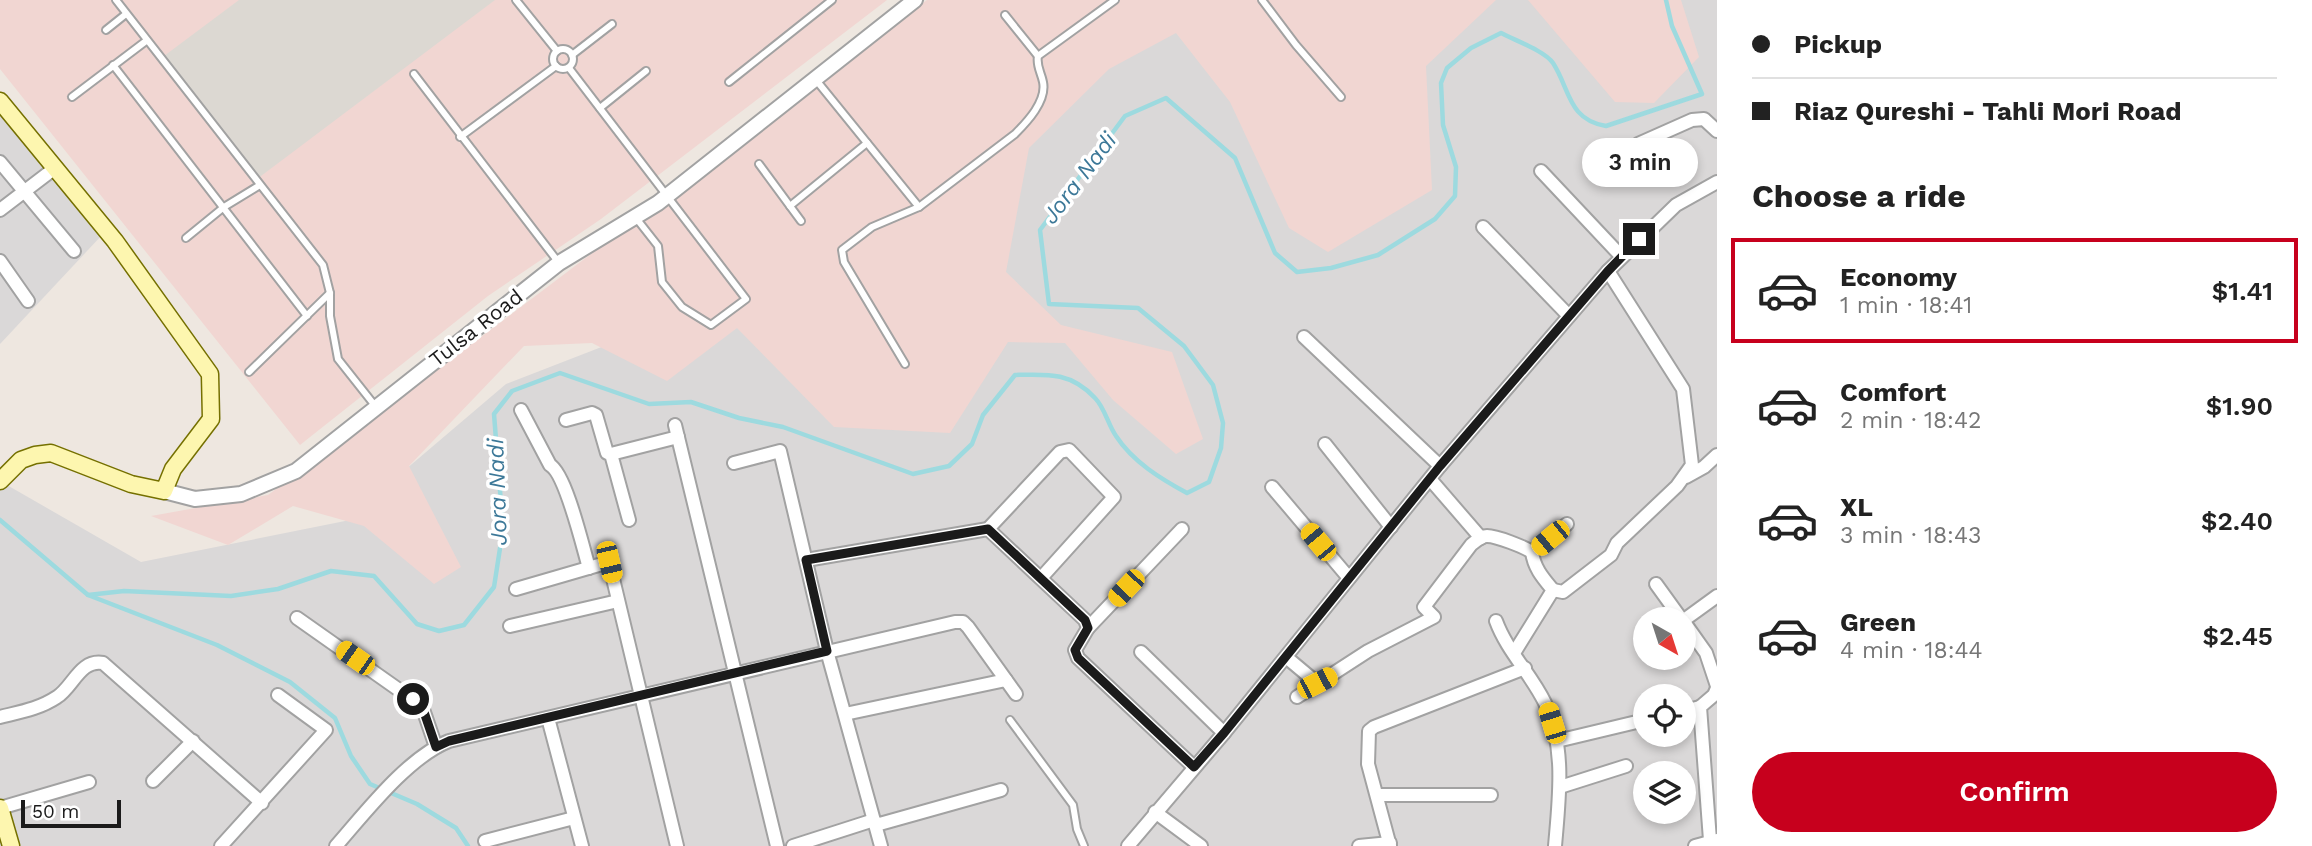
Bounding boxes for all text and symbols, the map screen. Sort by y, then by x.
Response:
text: Pickup [1794,29,1882,59]
text: Riaz Qureshi - Tahli Mori Road [1794,96,2182,126]
water label: Jora Nadi [1036,127,1123,229]
callout: 3 min [1581,138,1697,187]
text: 3 min [1608,149,1672,176]
text: Choose a ride [1752,177,1966,215]
route end [1623,223,1655,255]
icon: car [1756,259,1819,322]
text: Economy [1840,262,1957,292]
text: $1.41 [2212,276,2273,306]
street label: Tulsa Road [424,283,527,372]
text: 1 min · 18:41 [1840,292,1972,319]
icon: car [1756,374,1819,437]
text: Comfort [1840,377,1946,407]
text: $1.90 [2206,391,2273,421]
text: 2 min · 18:42 [1840,407,1981,434]
water label: Jora Nadi [482,437,513,546]
icon: car [1756,489,1819,552]
text: XL [1840,492,1873,522]
text: $2.40 [2201,506,2273,536]
car [1528,517,1573,559]
car [1297,519,1340,565]
text: 3 min · 18:43 [1840,522,1981,549]
car [595,539,624,585]
car [1104,565,1149,611]
icon: car [1756,604,1819,667]
north arrow [1633,607,1696,670]
map controls [1633,607,1696,824]
text: Green [1840,607,1916,637]
text: $2.45 [2202,621,2273,651]
car [332,637,379,679]
text: 4 min · 18:44 [1840,637,1983,664]
car [1294,664,1341,702]
route start [397,683,429,715]
button: locate [1633,684,1696,747]
car [1536,700,1569,746]
button: Confirm [1752,752,2277,832]
button: layers [1633,761,1696,824]
scale bar [21,797,121,829]
text: 50 m [32,800,79,823]

